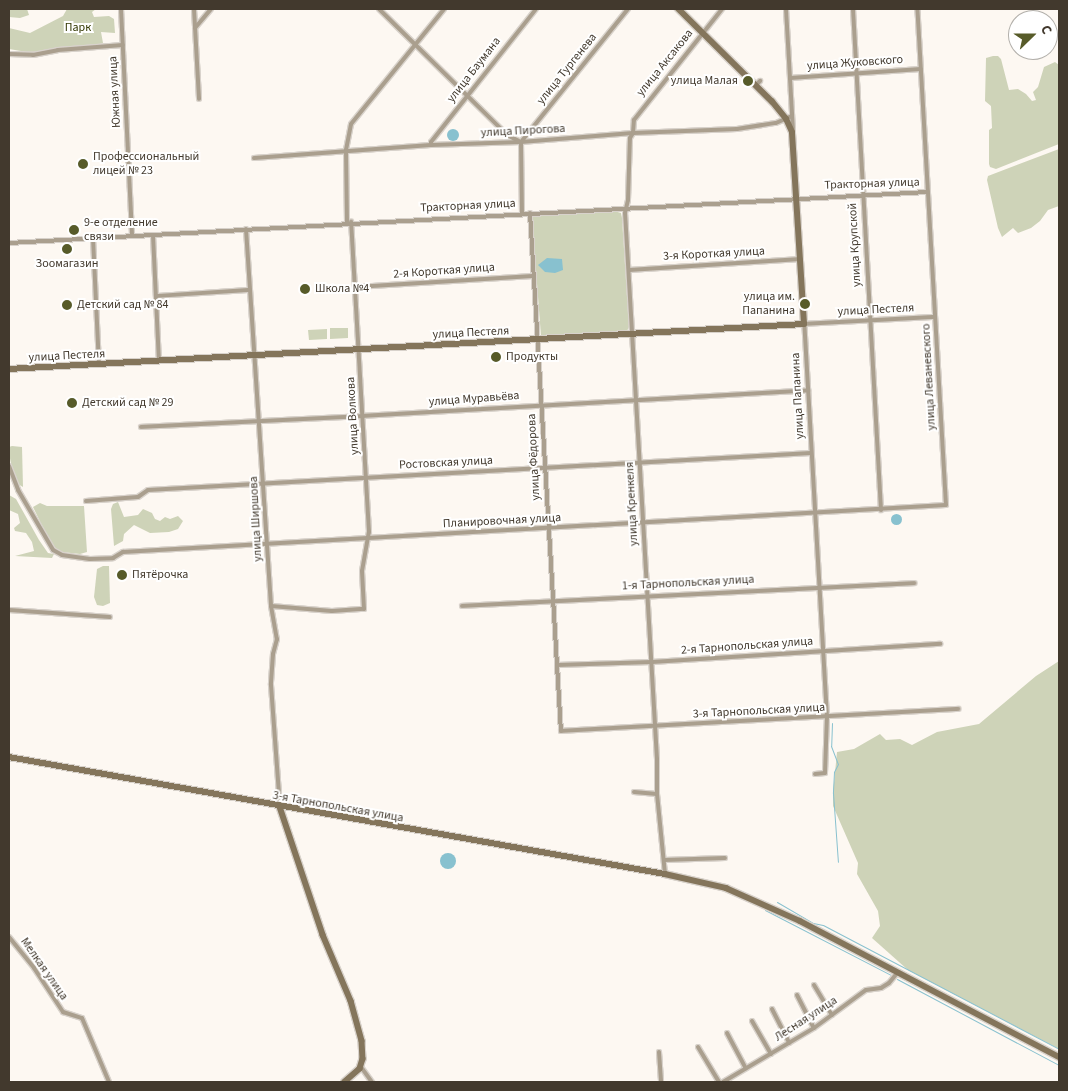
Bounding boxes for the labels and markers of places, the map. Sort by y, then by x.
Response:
place label: улица Малая [671,74,738,88]
marker: улица Малая [742,75,754,87]
place label: Профессиональный лицей № 23 [93,150,199,178]
marker: Профессиональный лицей № 23 [77,158,89,170]
place label: 9-е отделение связи [84,216,158,244]
marker: 9-е отделение связи [68,224,80,236]
marker: Зоомагазин [61,243,73,255]
place label: Зоомагазин [36,257,98,271]
place label: Школа №4 [315,282,369,296]
marker: Школа №4 [299,283,311,295]
place label: улица им. Папанина [742,290,795,318]
place label: Детский сад № 84 [77,298,169,312]
marker: улица им. Папанина [799,298,811,310]
marker: Детский сад № 84 [61,299,73,311]
place label: Продукты [506,350,558,364]
marker: Продукты [490,351,502,363]
place label: Детский сад № 29 [82,396,174,410]
marker: Детский сад № 29 [66,397,78,409]
place label: Пятёрочка [132,568,188,582]
marker: Пятёрочка [116,569,128,581]

